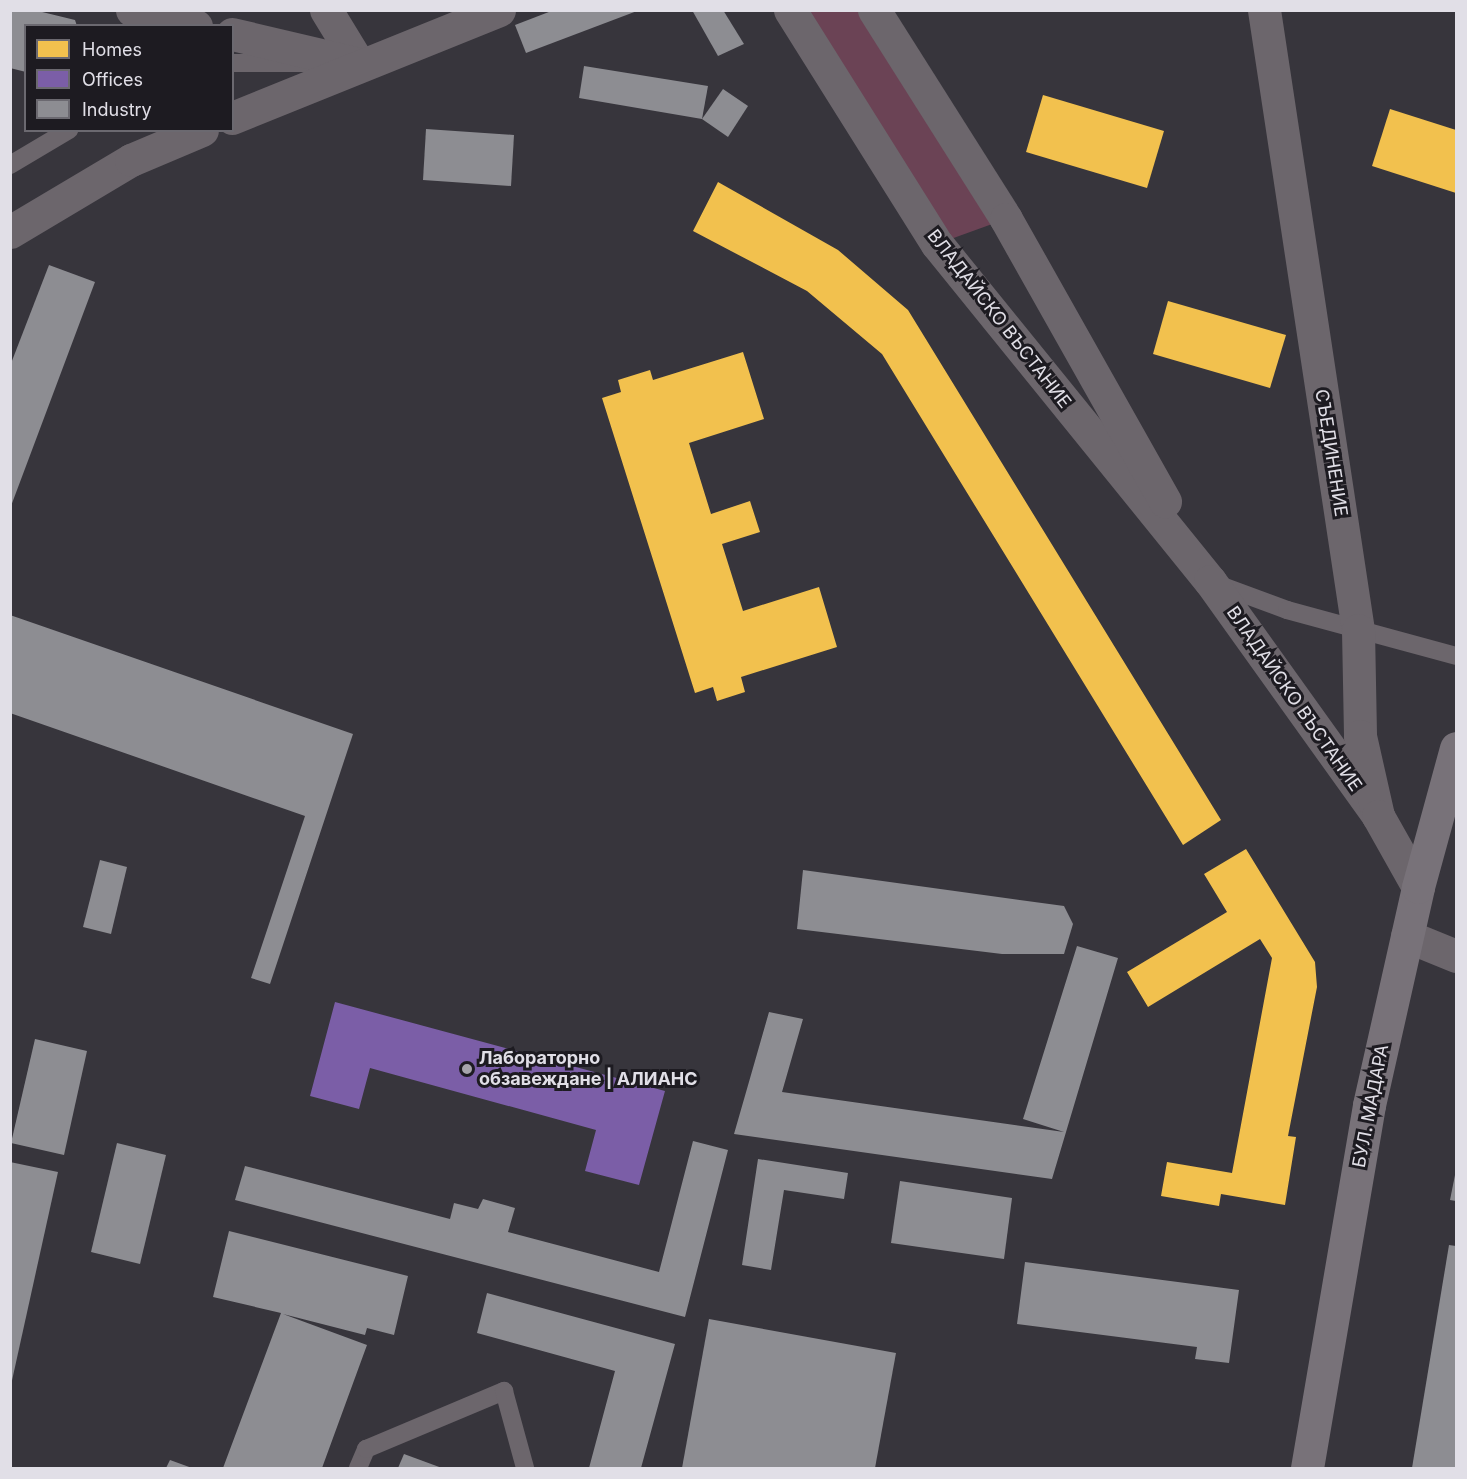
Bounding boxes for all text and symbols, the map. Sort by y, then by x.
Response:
legend [24,24,234,132]
text: Homes [82,39,142,60]
text: Offices [82,69,143,90]
text: Industry [82,99,152,120]
street label: ВЛАДАЙСКО ВЪСТАНИЕ [923,225,1075,413]
street label: СЪЕДИНЕНИЕ [1310,388,1352,518]
street label: ВЛАДАЙСКО ВЪСТАНИЕ [1222,602,1366,796]
street label: БУЛ. МАДАРА [1348,1043,1394,1169]
place label: Лабораторно обзавеждане | АЛИАНС [479,1048,698,1090]
marker: Лабораторно обзавеждане | АЛИАНС [460,1062,474,1076]

